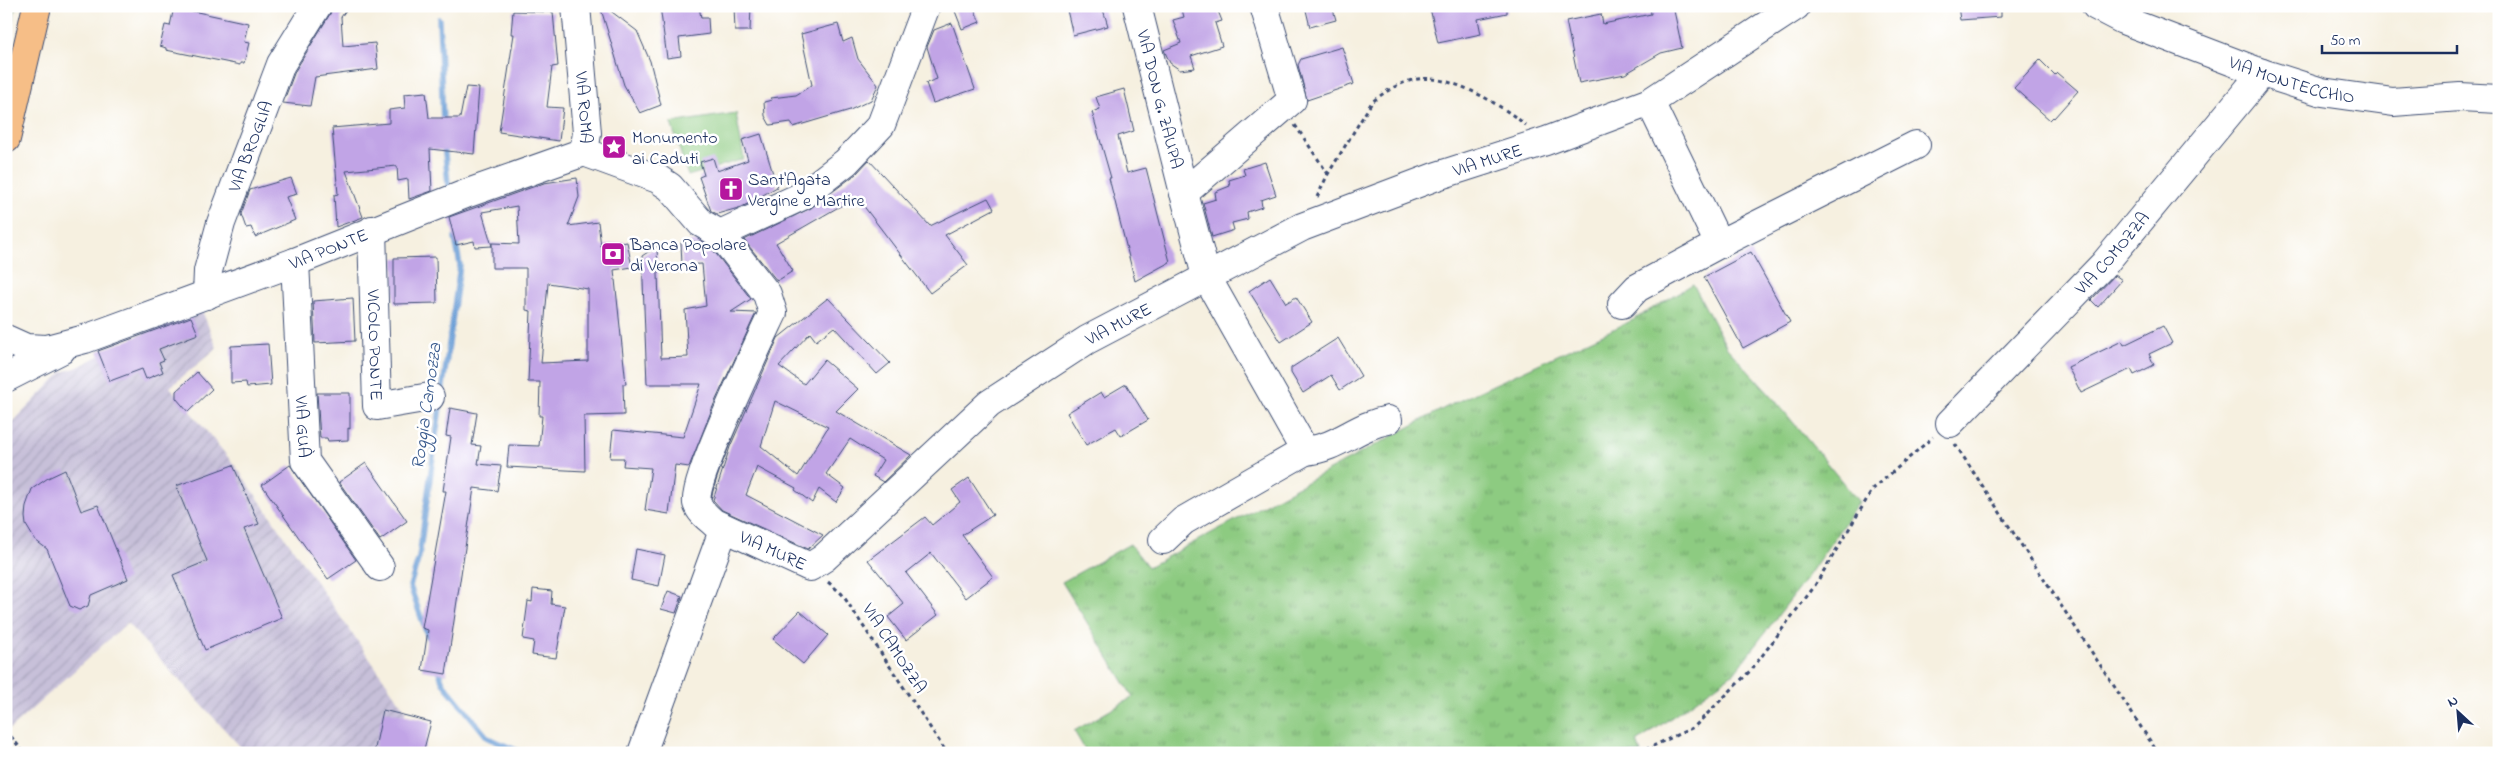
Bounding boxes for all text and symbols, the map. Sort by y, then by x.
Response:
scale bar [2322,22,2458,54]
street label: VIA DON G. ZAUPA [1128,26,1188,172]
text: 50 m [2330,30,2361,52]
street label: VIA MONTECCHIO [2224,50,2356,111]
street label: VIA ROMA [567,70,598,145]
street label: VIA BROGLIA [223,97,281,197]
place label: Monumento ai Caduti [632,126,718,173]
place icon: Monumento ai Caduti [601,134,627,160]
street label: VIA MURE [1449,138,1526,185]
place label: Sant'Agata Vergine e Martire [747,168,866,216]
church icon: Sant'Agata Vergine e Martire [718,176,744,202]
street label: VIA COMOZZA [2069,207,2157,302]
street label: VIA PONTE [285,223,373,278]
place label: Banca Popolare di Verona [629,233,748,280]
bank icon: Banca Popolare di Verona [600,241,626,267]
street label: VICOLO PONTE [359,288,388,401]
street label: VIA MURE [1080,297,1157,354]
water label: Roggia Camozza [405,341,451,471]
street label: VIA GUÀ [287,394,316,459]
street label: VIA MURE [734,525,810,579]
street label: VIA CAMOZZA [854,598,932,699]
north arrow [2432,686,2482,736]
text: N [2444,690,2462,713]

